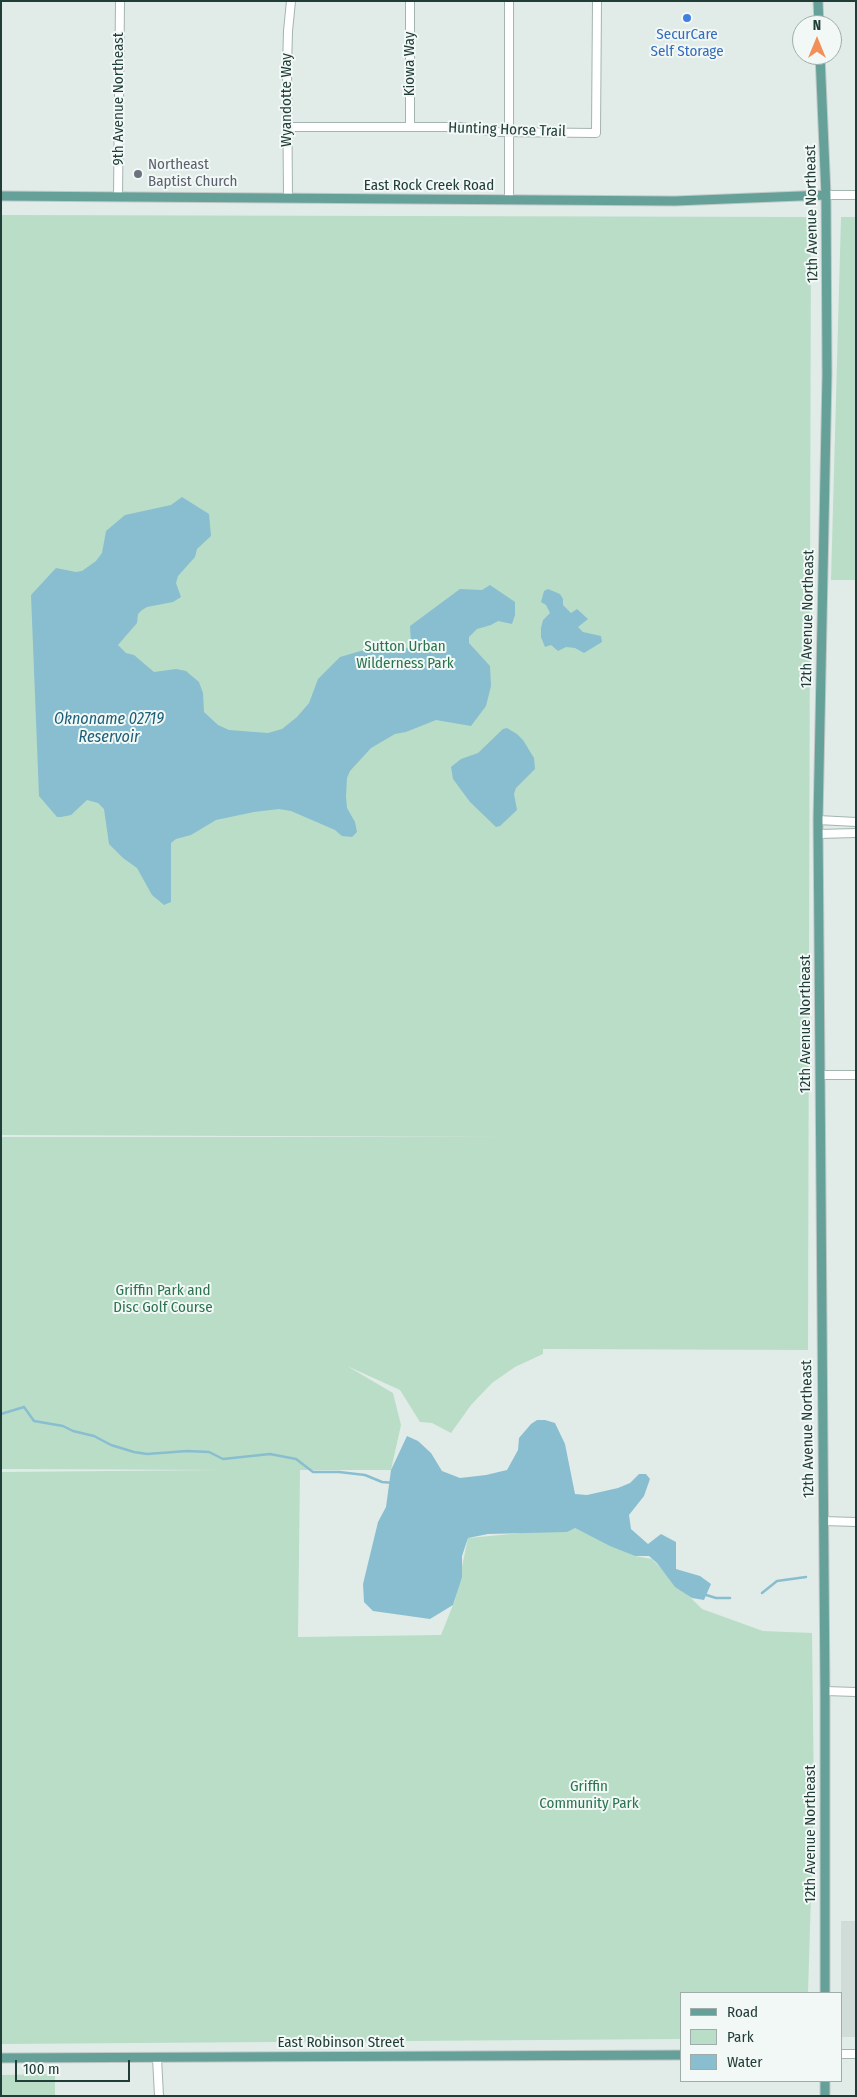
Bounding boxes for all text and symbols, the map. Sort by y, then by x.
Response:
marker: SecurCare Self Storage [681,12,693,24]
north arrow [792,15,842,65]
text: N [813,17,821,34]
place label: SecurCare Self Storage [650,26,724,61]
street label: 9th Avenue Northeast [110,32,128,166]
street label: Kiowa Way [401,32,419,96]
street label: Wyandotte Way [278,53,296,147]
street label: Hunting Horse Trail [448,119,566,141]
street label: 12th Avenue Northeast [802,145,822,283]
place label: Northeast Baptist Church [148,156,237,191]
marker: Northeast Baptist Church [132,168,144,180]
street label: East Rock Creek Road [364,177,494,195]
street label: 12th Avenue Northeast [798,550,818,688]
park label: Sutton Urban Wilderness Park [356,638,454,673]
water label: Oknoname 02719 Reservoir [54,710,164,748]
street label: 12th Avenue Northeast [797,955,815,1093]
park label: Griffin Park and Disc Golf Course [113,1282,213,1317]
street label: 12th Avenue Northeast [798,1360,818,1498]
street label: 12th Avenue Northeast [802,1765,820,1903]
park label: Griffin Community Park [539,1778,639,1813]
legend [680,1992,842,2082]
text: Road [727,2003,758,2021]
text: Park [727,2028,754,2046]
street label: East Robinson Street [277,2034,405,2052]
scale bar [18,2050,132,2082]
text: Water [727,2053,762,2071]
text: 100 m [23,2060,60,2078]

